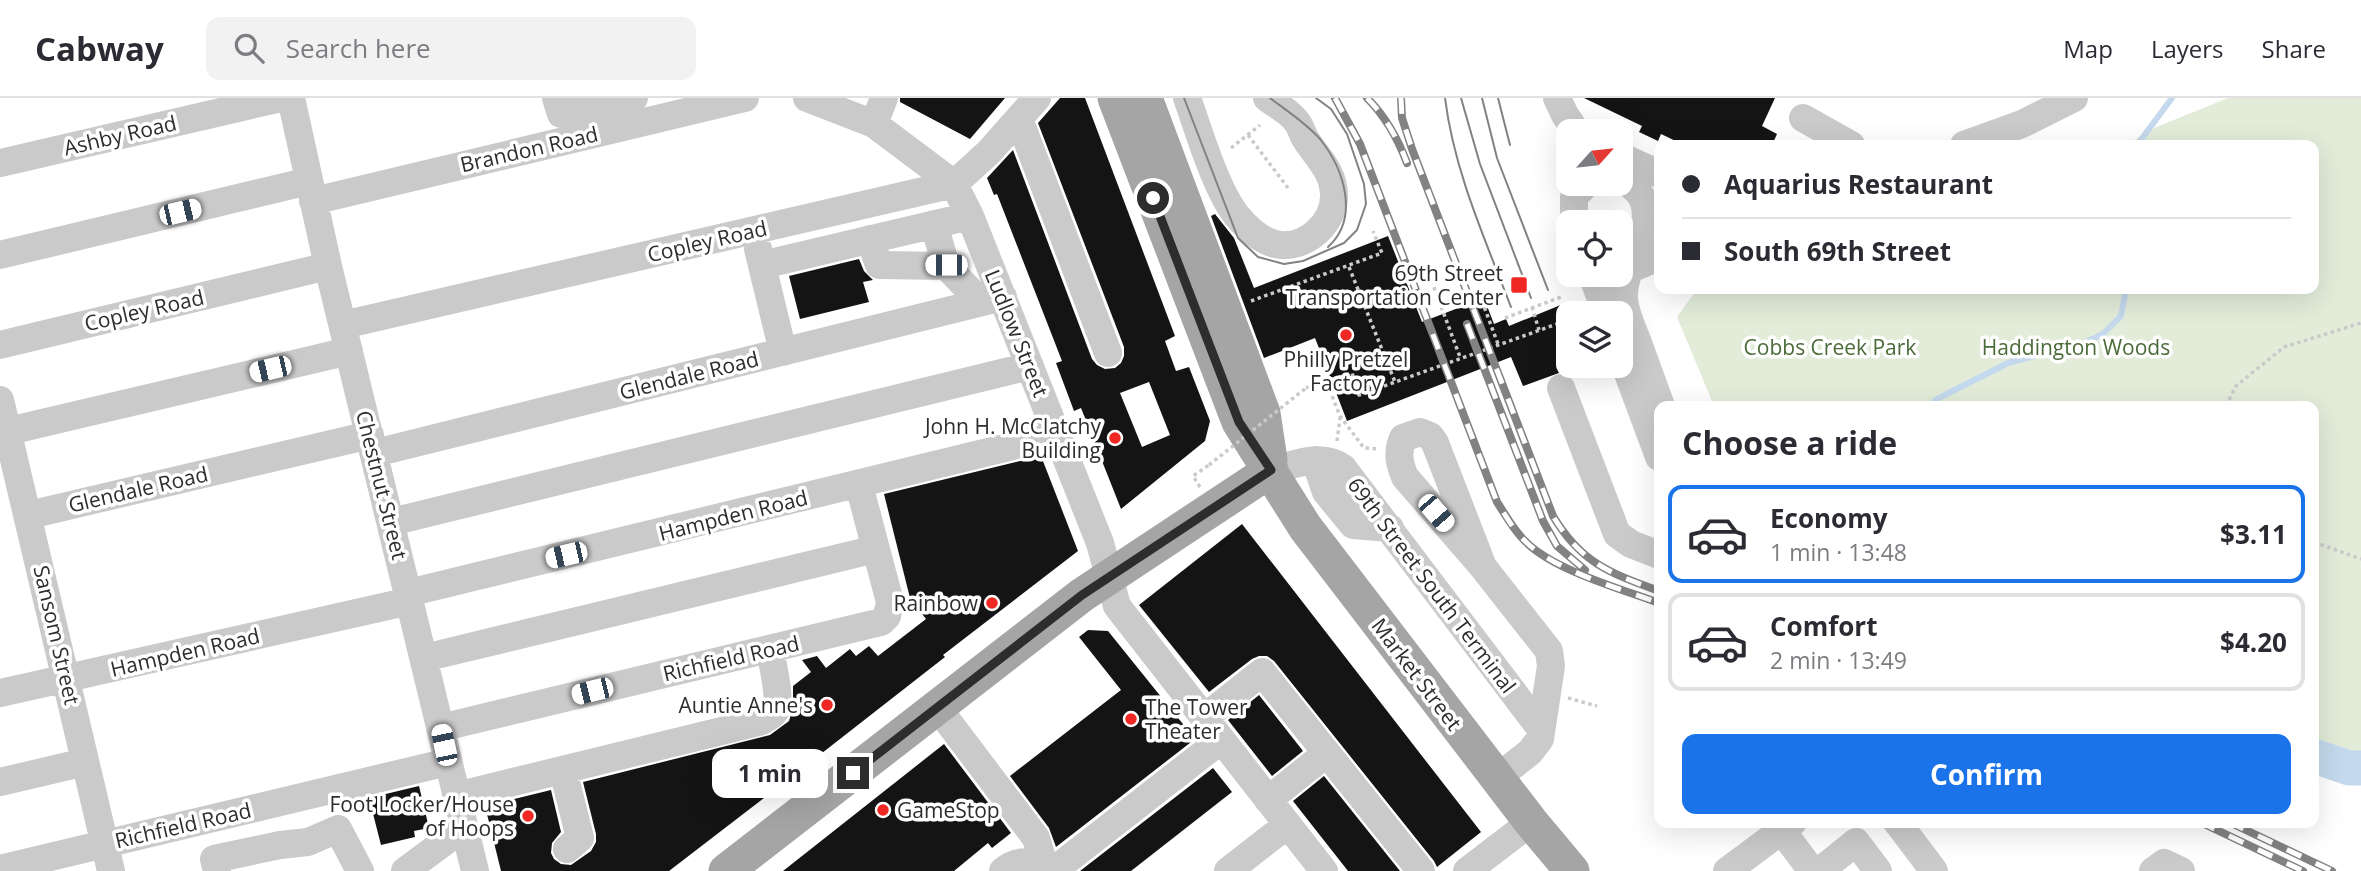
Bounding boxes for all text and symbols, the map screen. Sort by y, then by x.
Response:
search box [206,17,696,80]
text: Cabway [35,26,164,71]
icon: search [230,29,268,67]
text: Search here [286,30,431,66]
text: Map [2063,32,2113,65]
text: Layers [2151,32,2224,65]
text: Share [2262,32,2326,65]
street label: Ashby Road [61,108,179,162]
north arrow [1556,119,1633,196]
map controls [1556,119,1633,378]
street label: Brandon Road [457,120,601,178]
text: Aquarius Restaurant [1724,166,1993,202]
route start [1137,182,1169,214]
car [158,197,203,227]
button: locate [1556,210,1633,287]
street label: Copley Road [644,214,770,268]
text: South 69th Street [1724,233,1951,269]
car [926,255,968,276]
place label: 69th Street Transportation Center [1286,259,1503,311]
street label: Ludlow Street [979,265,1055,401]
marker: 69th Street Transportation Center [1509,275,1529,295]
street label: Copley Road [81,283,207,337]
button: layers [1556,301,1633,378]
marker: Philly Pretzel Factory [1338,327,1354,343]
park label: Cobbs Creek Park [1744,333,1916,361]
park label: Haddington Woods [1982,333,2170,361]
street label: Glendale Road [617,344,761,406]
place label: Philly Pretzel Factory [1284,345,1408,397]
car [248,354,293,384]
street label: Chestnut Street [350,408,414,562]
place label: John H. McClatchy Building [923,412,1101,464]
text: Choose a ride [1682,421,1897,464]
marker: John H. McClatchy Building [1107,430,1123,446]
street label: Glendale Road [65,459,211,519]
street label: 69th Street South Terminal [1342,471,1522,699]
street label: Hampden Road [656,483,810,547]
car [1415,490,1458,536]
text: Economy [1770,500,1888,536]
icon: car [1686,503,1749,566]
text: $3.11 [2220,516,2287,552]
text: 1 min · 13:48 [1770,536,1907,568]
car [544,540,589,570]
street label: Sansom Street [27,563,87,707]
place label: Rainbow [893,589,979,617]
marker: Rainbow [984,595,1000,611]
text: Comfort [1770,608,1877,644]
icon: car [1686,611,1749,674]
street label: Market Street [1366,612,1468,736]
street label: Hampden Road [108,621,262,683]
text: $4.20 [2220,624,2287,660]
street label: Richfield Road [660,629,802,687]
text: 2 min · 13:49 [1770,644,1907,676]
car [570,676,615,706]
place label: Auntie Anne's [678,691,813,719]
place label: The Tower Theater [1145,693,1248,745]
marker: Auntie Anne's [819,697,835,713]
marker: The Tower Theater [1123,711,1139,727]
car [430,722,459,768]
button: Confirm [1682,734,2291,814]
callout: 1 min [713,748,828,798]
text: 1 min [738,757,802,789]
route end [837,757,869,789]
place label: Foot Locker/House of Hoops [329,790,514,842]
street label: Richfield Road [112,796,254,854]
place label: GameStop [897,796,1000,824]
marker: GameStop [875,802,891,818]
marker: Foot Locker/House of Hoops [520,808,536,824]

